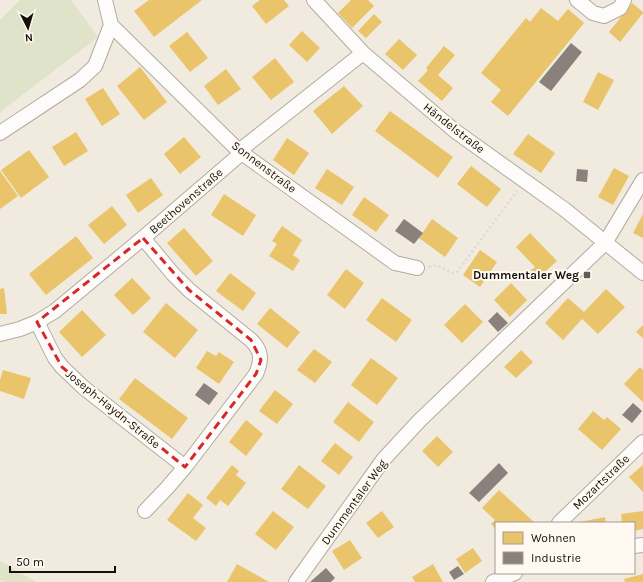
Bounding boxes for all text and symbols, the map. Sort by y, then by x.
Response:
north arrow [8,8,48,48]
text: N [24,31,33,44]
street label: Händelstraße [421,100,487,156]
street label: Sonnenstraße [229,138,299,196]
street label: Beethovenstraße [146,165,226,237]
place label: Dummentaler Weg [473,268,579,282]
marker: Dummentaler Weg [582,270,592,280]
street label: Joseph-Haydn-Straße [63,367,163,451]
street label: Mozartstraße [570,452,632,512]
street label: Dummentaler Weg [318,456,390,547]
legend [495,522,635,574]
text: Wohnen [531,531,576,545]
scale bar [10,548,115,574]
text: Industrie [531,551,581,565]
text: 50 m [16,555,44,569]

